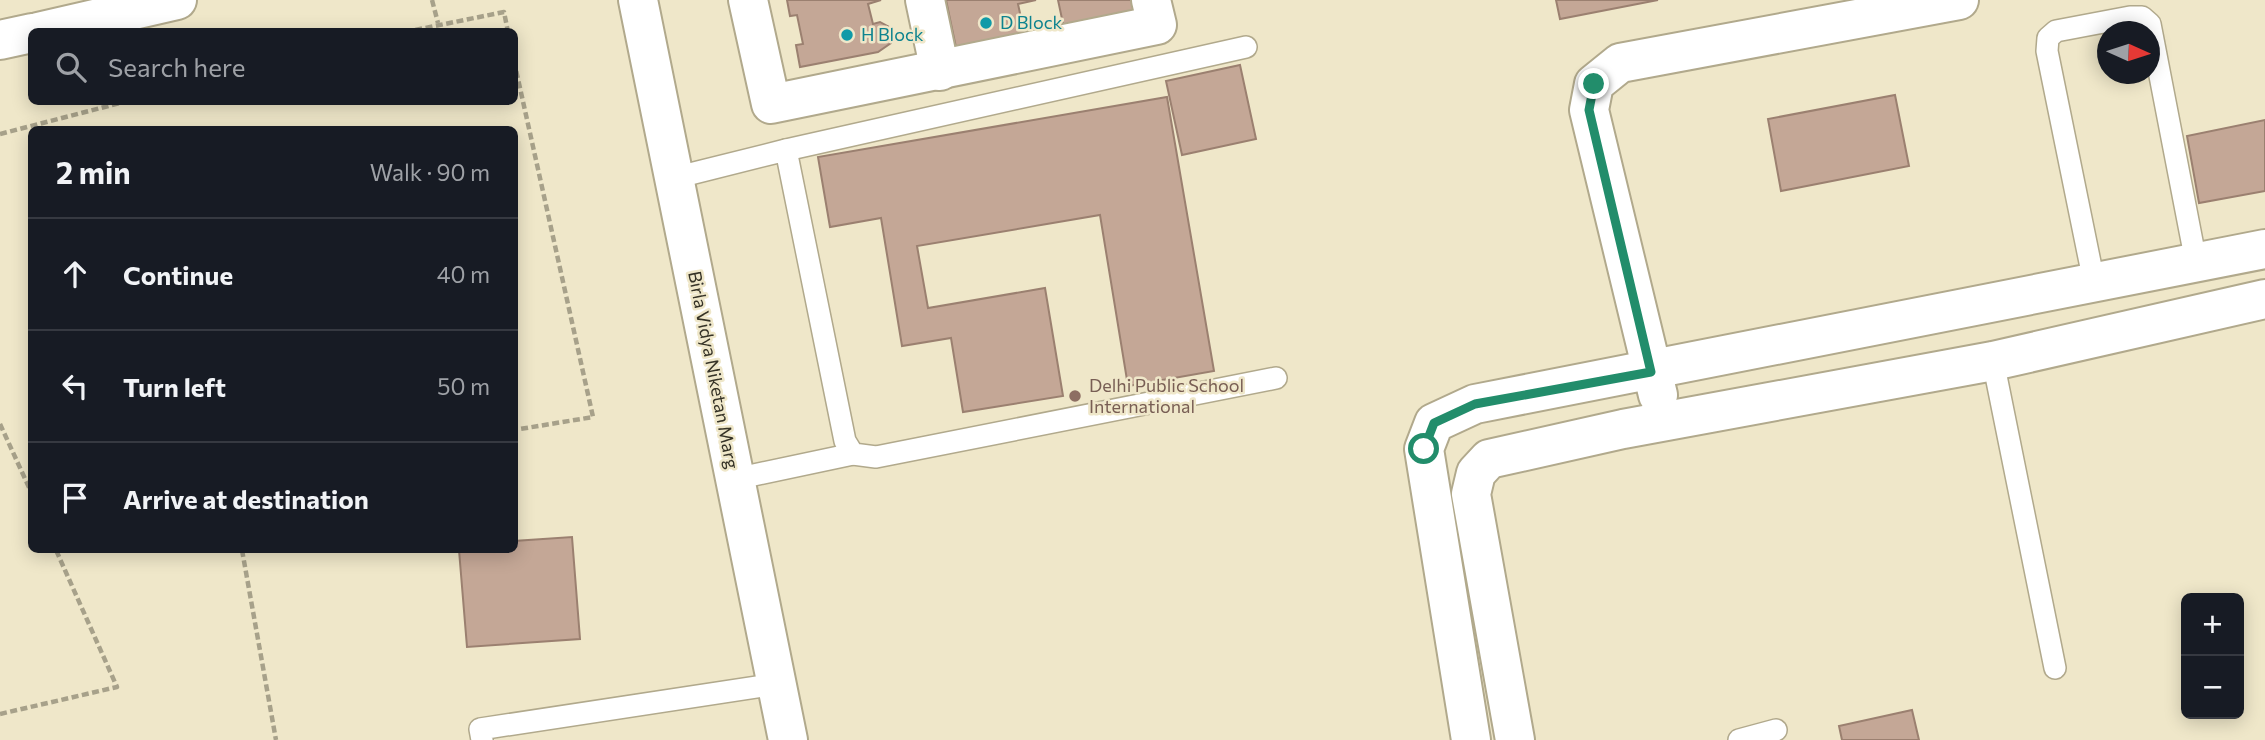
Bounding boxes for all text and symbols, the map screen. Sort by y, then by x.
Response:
place label: D Block [1000,11,1063,33]
marker: D Block [978,15,994,31]
north arrow [2097,21,2160,84]
place label: H Block [861,23,924,45]
marker: H Block [839,27,855,43]
search box [28,28,518,105]
icon: search [52,48,90,86]
text: Search here [108,51,246,82]
route end [1578,68,1609,99]
text: 2 min [56,153,131,190]
text: Walk · 90 m [370,158,490,186]
icon: ahead [56,255,94,293]
text: Continue [123,259,233,290]
text: 40 m [437,260,490,288]
street label: Birla Vidya Niketan Marg [684,269,744,471]
icon: left [56,367,94,405]
text: Turn left [123,371,226,402]
text: 50 m [437,372,490,400]
place label: Delhi Public School International [1089,374,1244,417]
marker: Delhi Public School International [1067,388,1083,404]
route start [1408,433,1439,464]
icon: arrive [56,479,94,517]
text: Arrive at destination [123,483,369,514]
map controls [2181,593,2244,719]
button: + [2181,593,2244,656]
button: − [2181,656,2244,719]

